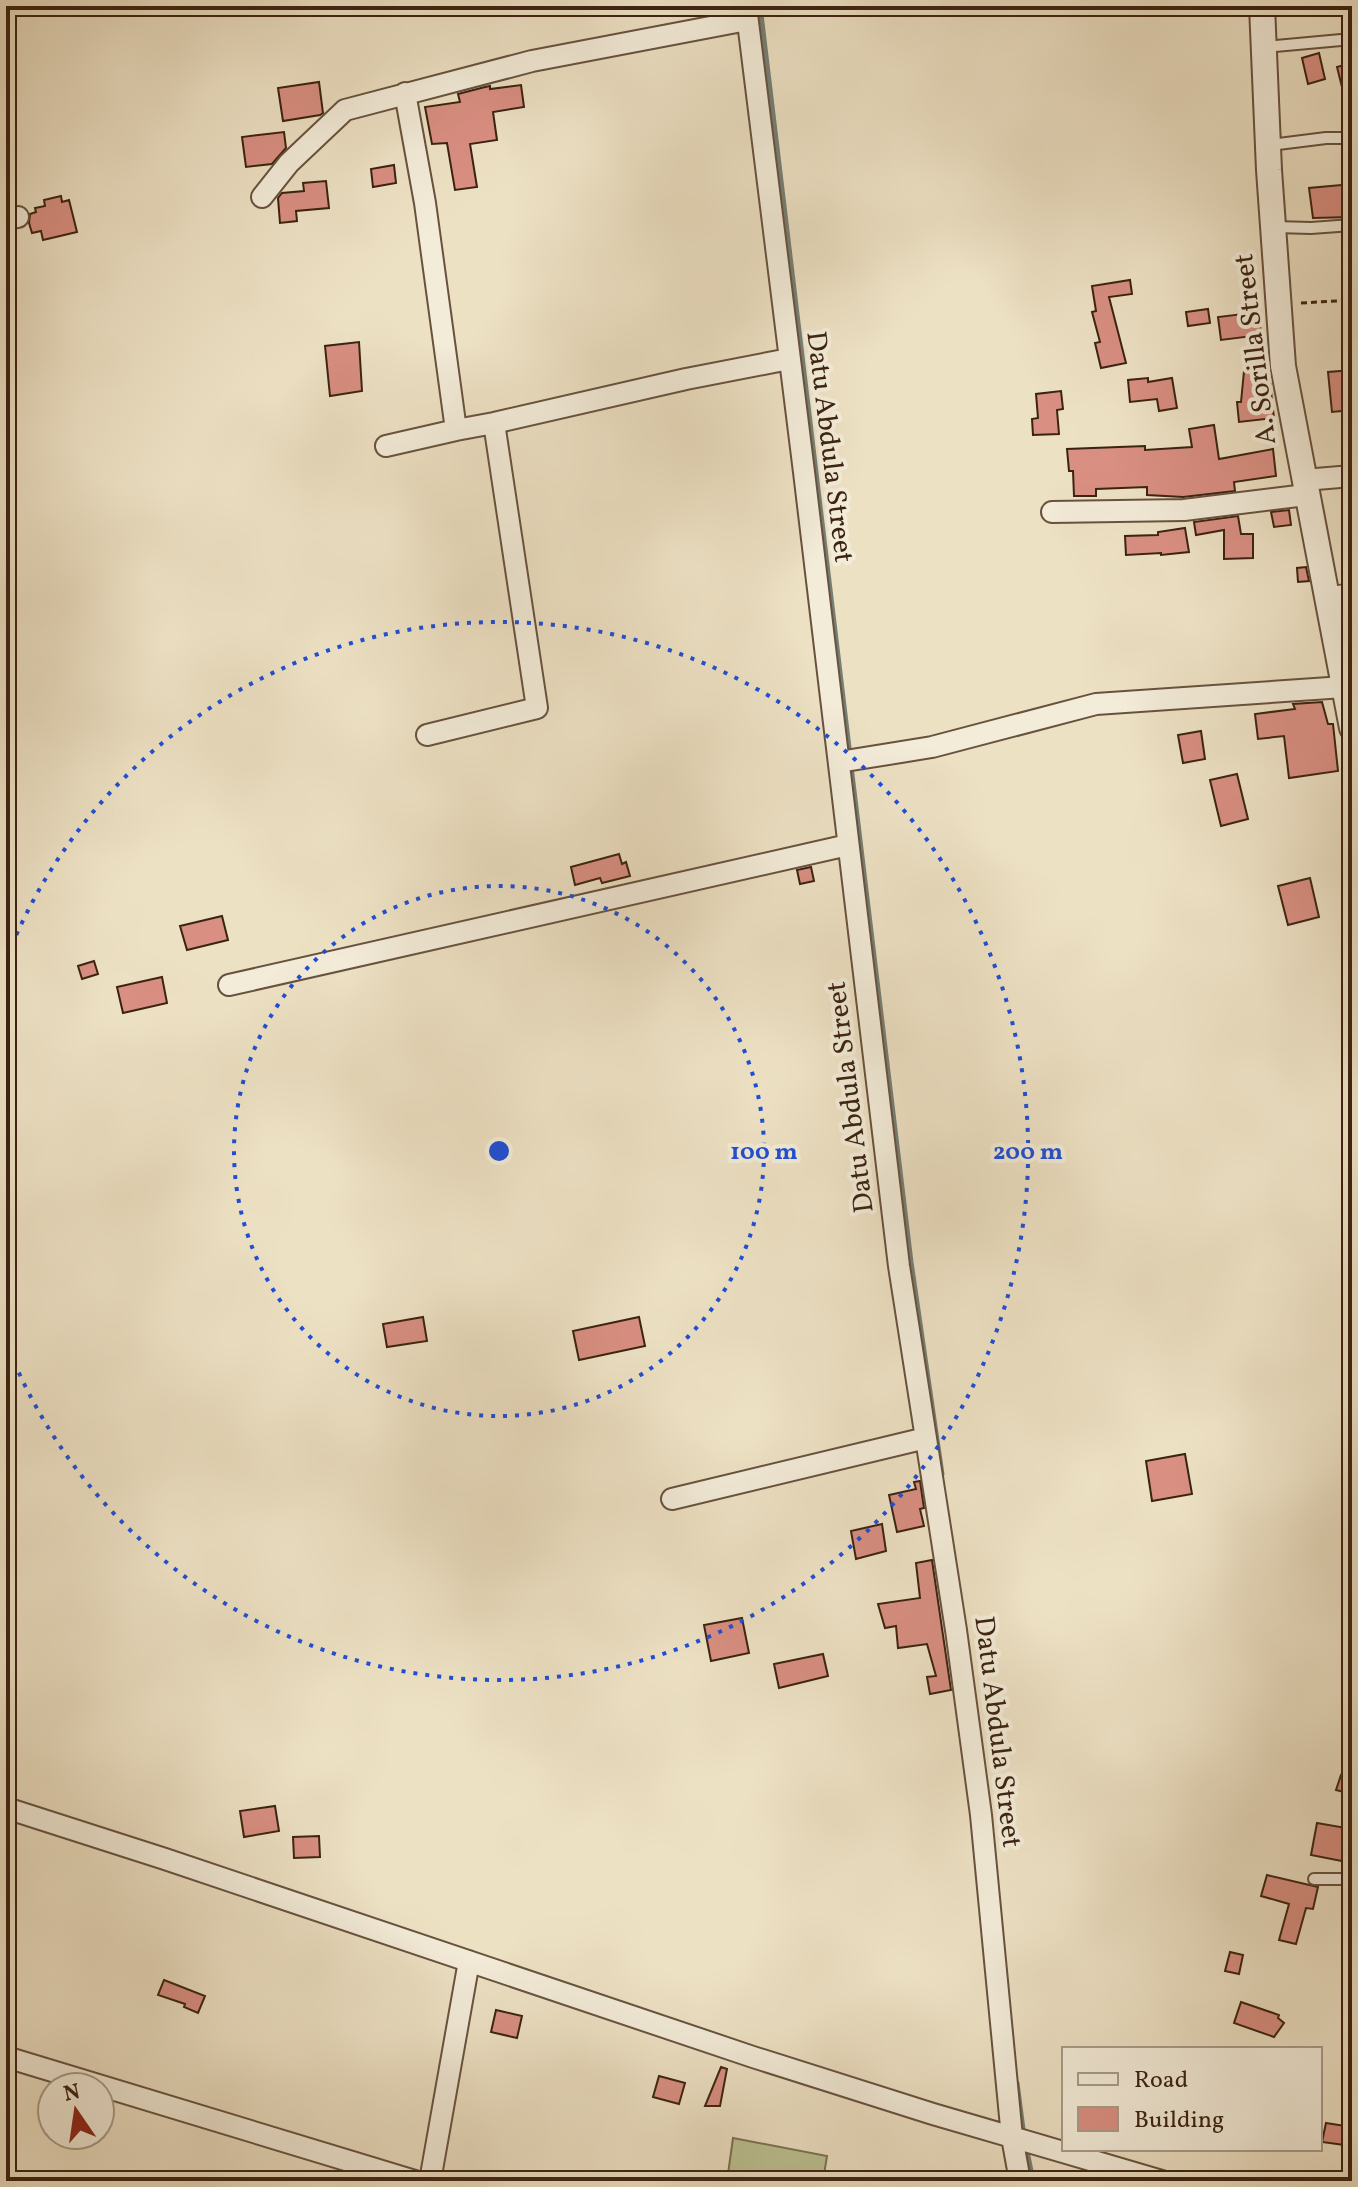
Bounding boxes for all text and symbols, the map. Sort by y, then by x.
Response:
street label: A. Sorilla Street [1225,251,1287,447]
street label: Datu Abdula Street [795,329,863,565]
street label: Datu Abdula Street [817,979,885,1215]
text: 100 m [730,1136,798,1170]
text: 200 m [993,1136,1063,1170]
centre of rings [485,1137,513,1165]
street label: Datu Abdula Street [963,1614,1031,1850]
legend [1062,2047,1322,2151]
text: Road [1134,2064,1188,2098]
north arrow [36,2071,116,2151]
text: N [61,2077,83,2111]
text: Building [1134,2104,1224,2138]

